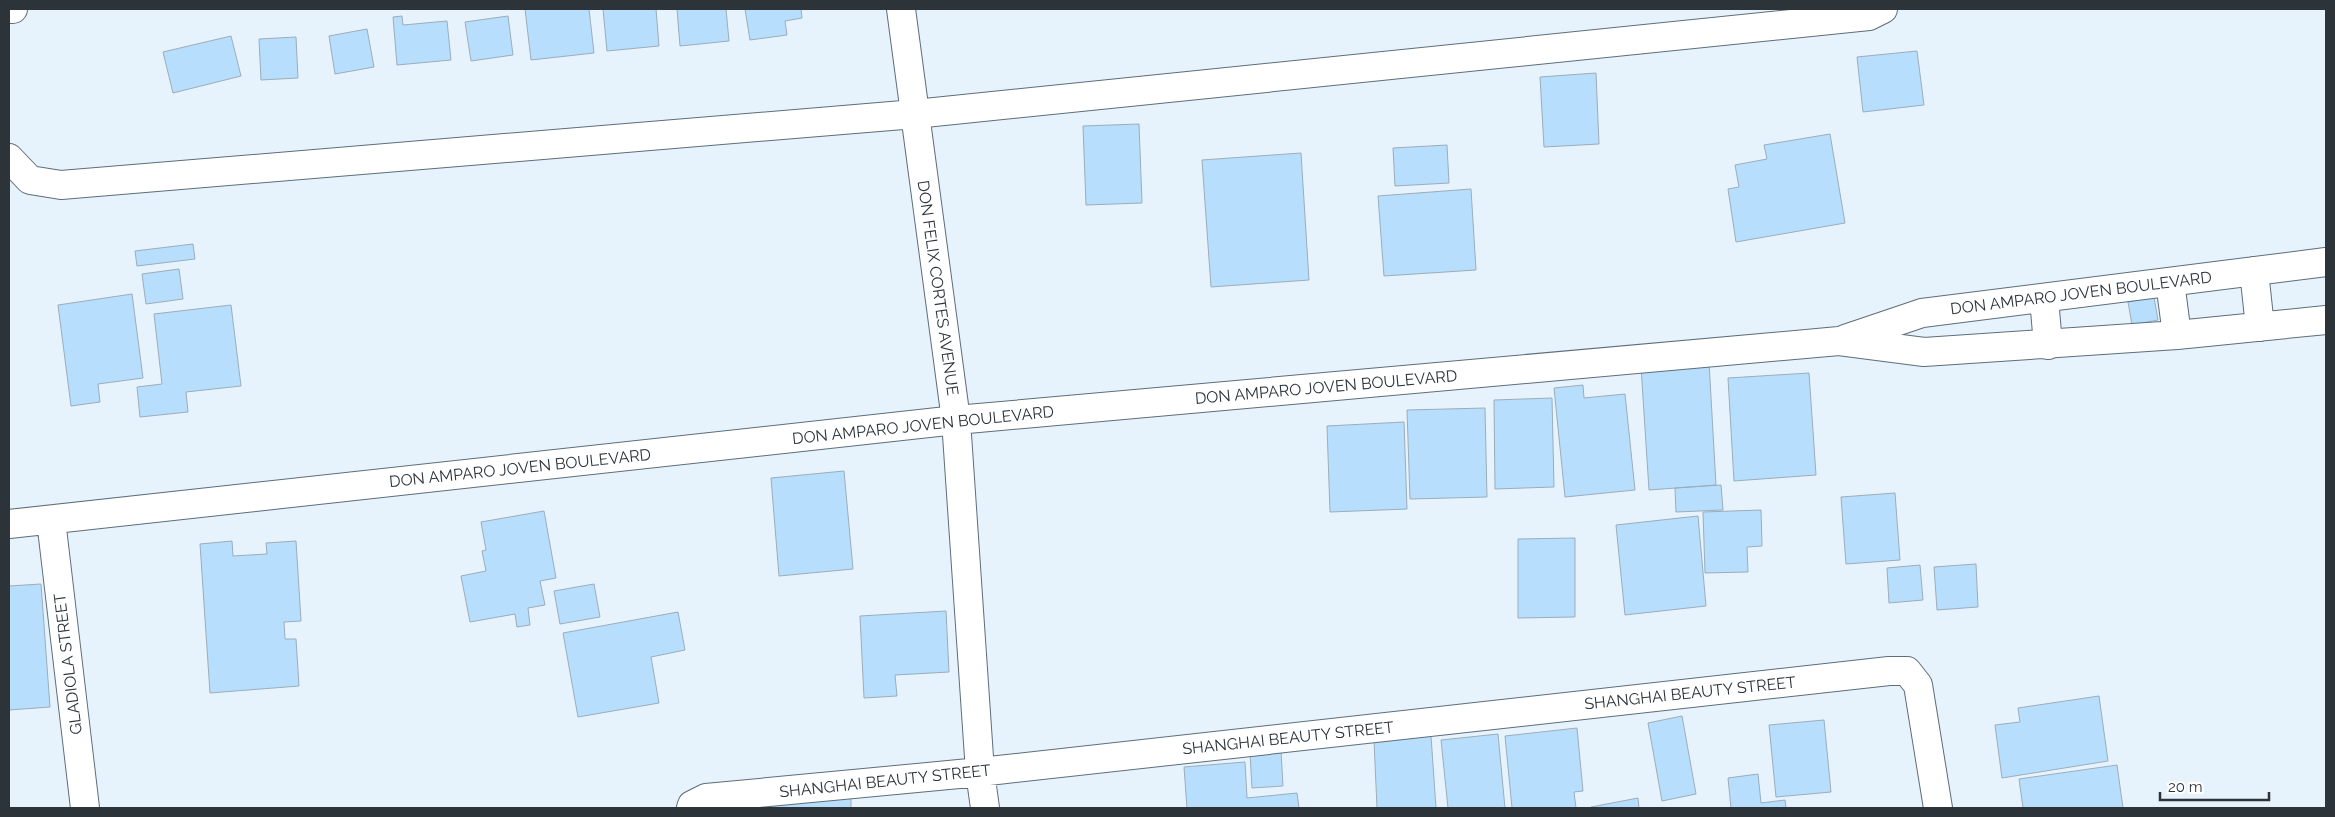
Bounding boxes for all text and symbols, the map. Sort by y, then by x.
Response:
street label: DON FELIX CORTES AVENUE [913,179,963,397]
street label: DON AMPARO JOVEN BOULEVARD [1949,268,2213,318]
street label: DON AMPARO JOVEN BOULEVARD [1194,366,1458,408]
street label: DON AMPARO JOVEN BOULEVARD [791,402,1055,448]
street label: DON AMPARO JOVEN BOULEVARD [388,445,652,491]
street label: GLADIOLA STREET [50,592,86,736]
street label: SHANGHAI BEAUTY STREET [1583,672,1797,714]
street label: SHANGHAI BEAUTY STREET [1181,717,1395,759]
street label: SHANGHAI BEAUTY STREET [778,760,992,802]
scale bar [2160,770,2269,802]
text: 20 m [2168,778,2203,796]

